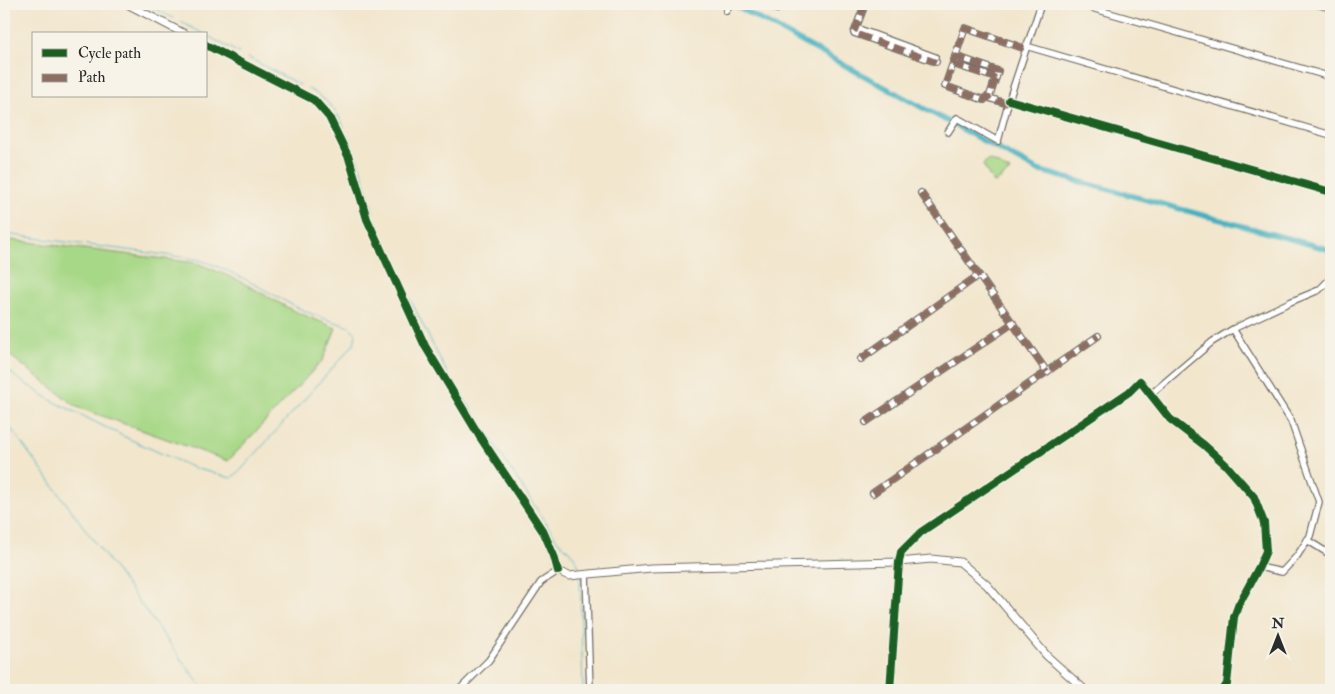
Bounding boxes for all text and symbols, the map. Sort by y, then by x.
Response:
legend [32,32,208,98]
text: Cycle path [78,44,141,64]
text: Path [78,68,105,87]
north arrow [1252,612,1302,662]
text: N [1271,615,1285,632]

